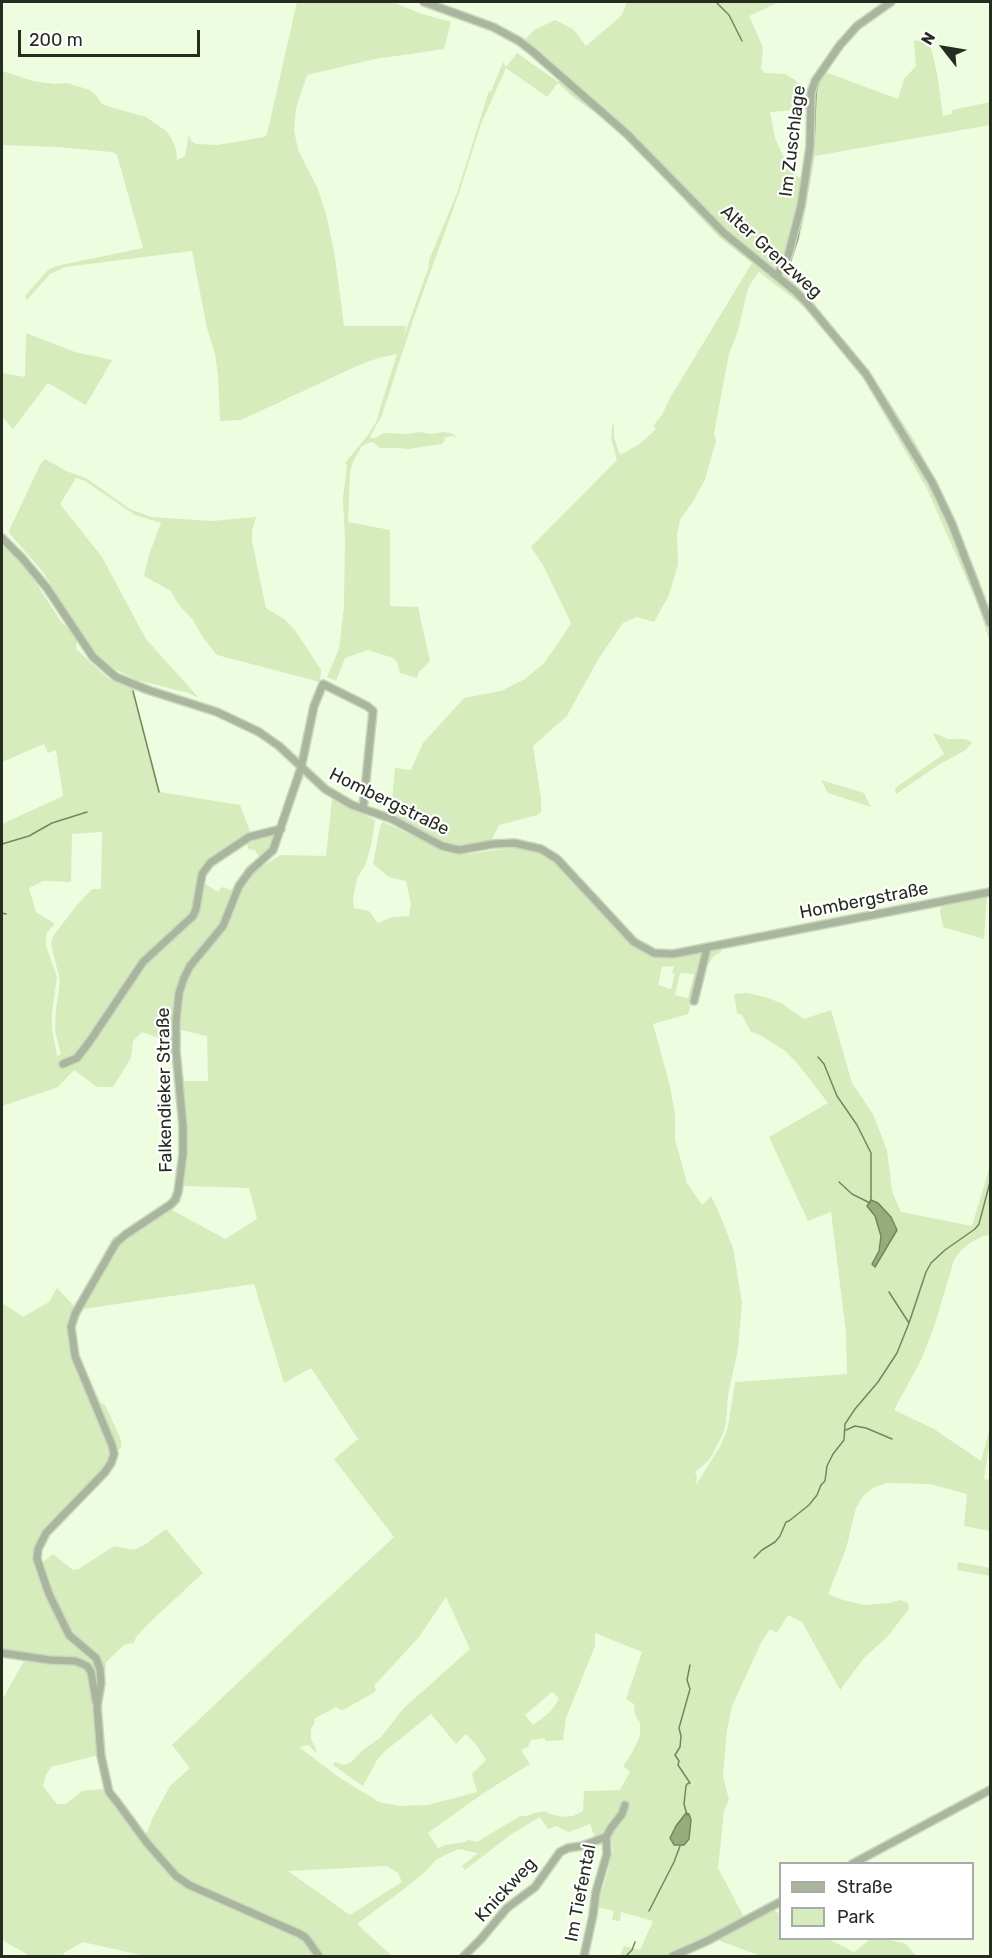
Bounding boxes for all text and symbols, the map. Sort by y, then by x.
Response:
scale bar [21,18,202,56]
north arrow [914,18,974,78]
text: 200 m [29,29,83,51]
text: N [917,29,939,48]
street label: Im Zuschlage [775,84,811,198]
street label: Alter Grenzweg [716,201,826,303]
street label: Hombergstraße [325,764,453,840]
street label: Hombergstraße [798,878,930,924]
street label: Falkendieker Straße [153,1007,177,1173]
street label: Im Tiefental [561,1842,601,1944]
street label: Knickweg [471,1853,541,1927]
legend [779,1862,974,1940]
text: Straße [837,1876,893,1898]
text: Park [837,1906,874,1928]

